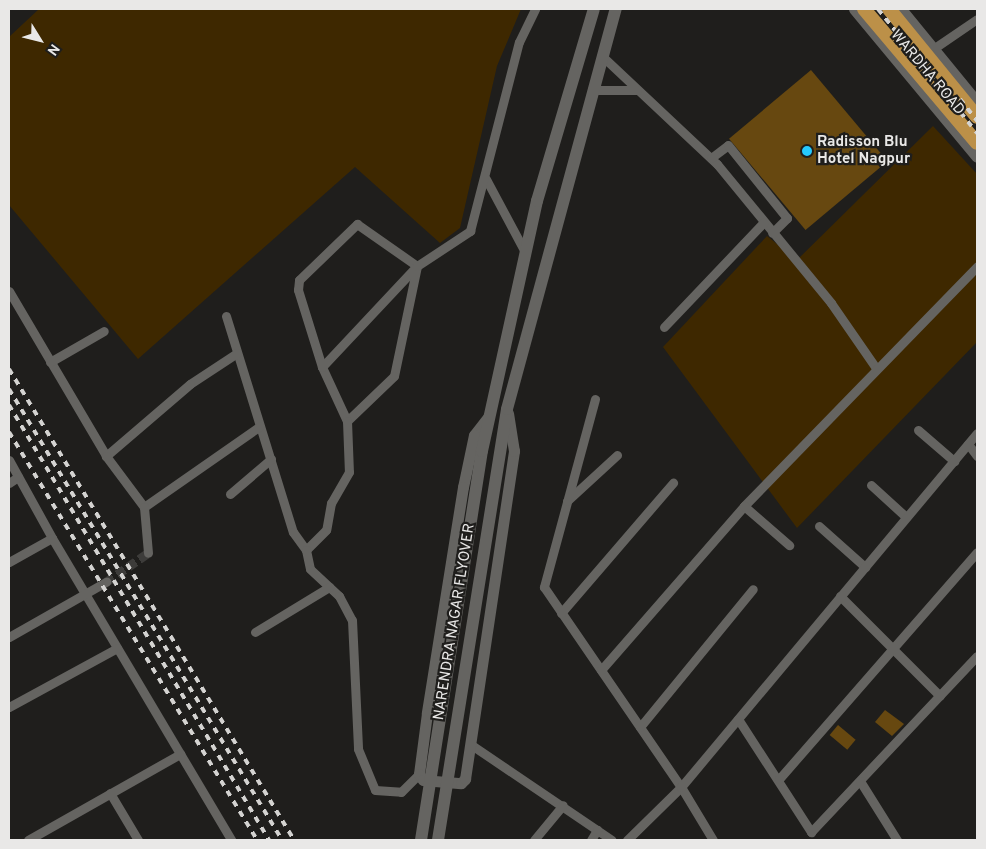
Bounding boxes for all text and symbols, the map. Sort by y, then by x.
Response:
north arrow [15,15,65,65]
street label: WARDHA ROAD [886,27,968,119]
text: N [43,40,62,58]
place label: Radisson Blu Hotel Nagpur [817,133,910,168]
marker: Radisson Blu Hotel Nagpur [801,145,813,157]
street label: NARENDRA NAGAR FLYOVER [430,522,480,722]

